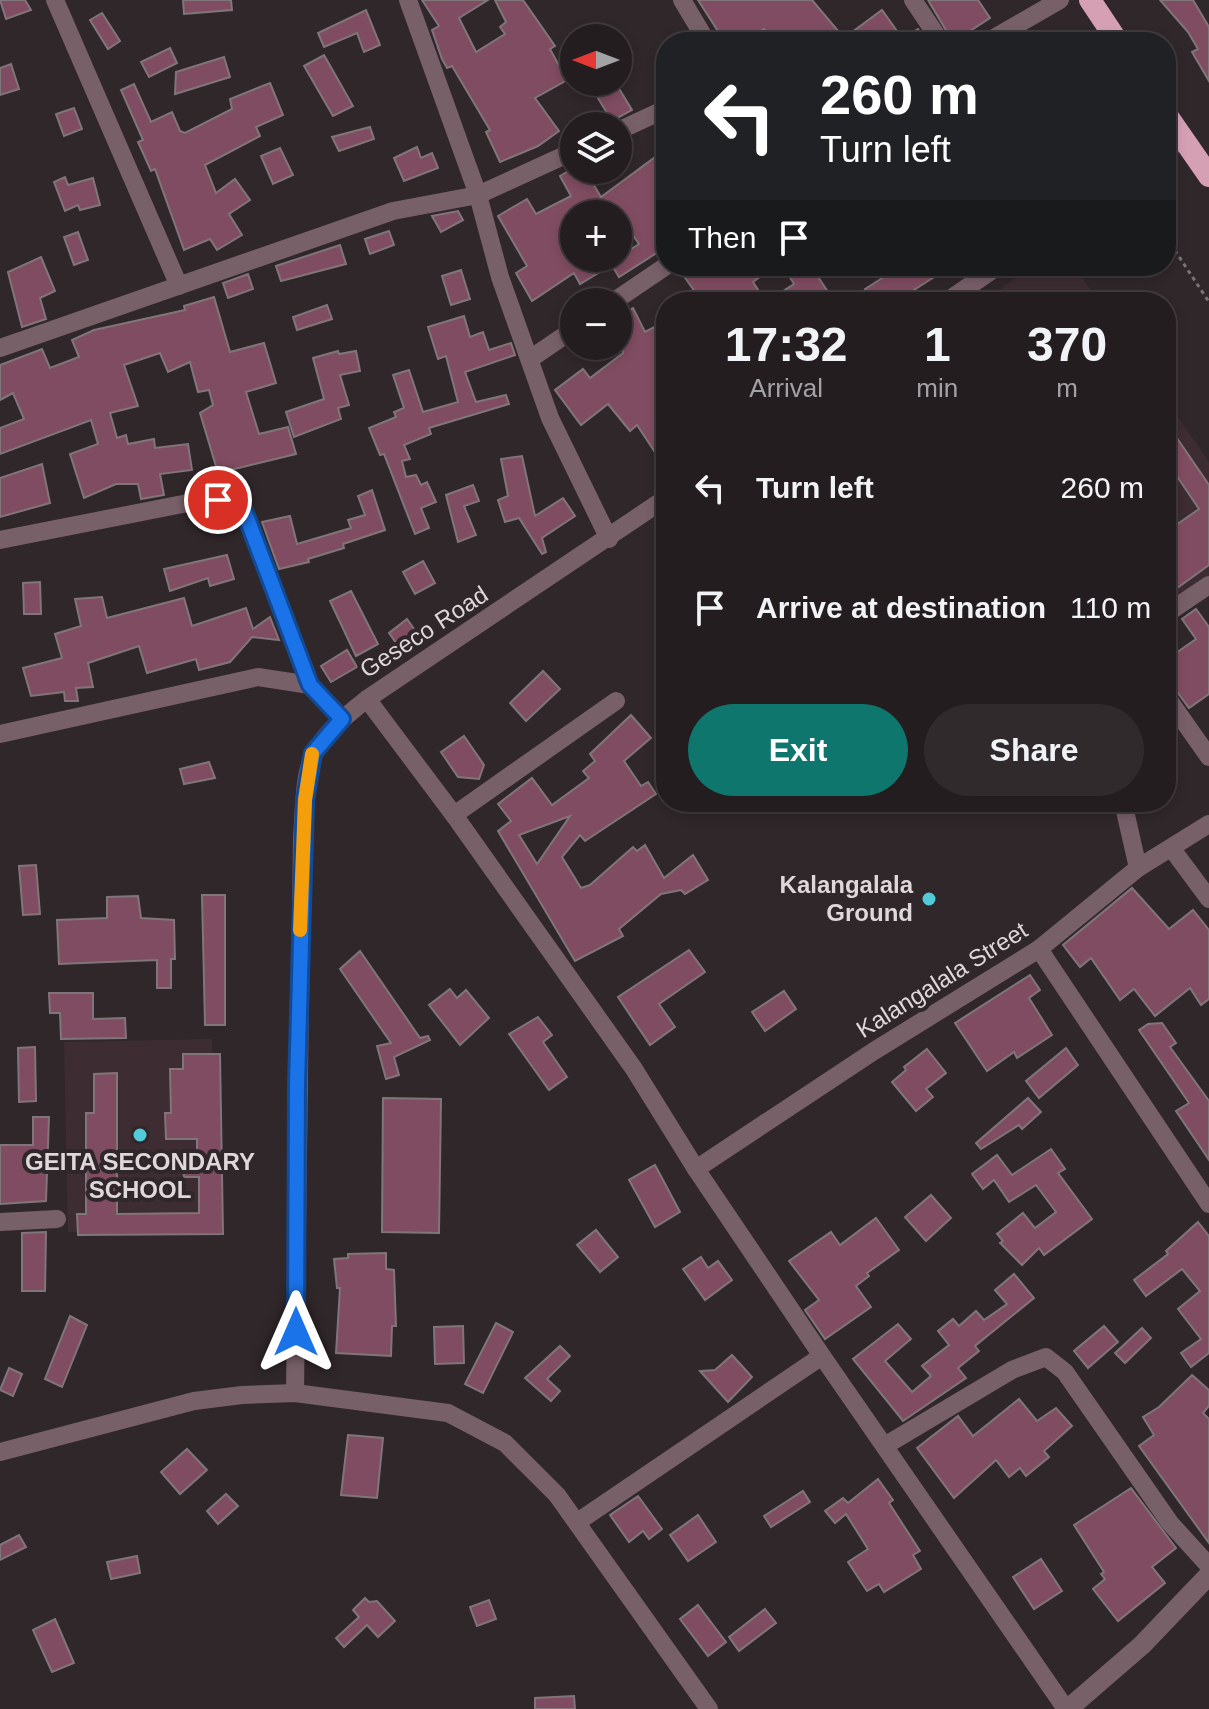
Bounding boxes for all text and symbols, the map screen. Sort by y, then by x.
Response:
north arrow [560,24,632,96]
map controls [560,24,632,360]
text: 260 m [820,63,979,126]
icon: left [688,64,792,168]
button: layers [560,112,632,184]
text: Turn left [820,129,951,170]
button: + [560,200,632,272]
icon: arrive [772,216,816,260]
text: Then [688,221,756,254]
button: − [560,288,632,360]
text: 17:32 [725,318,848,371]
text: 1 [924,318,951,371]
text: 370 [1027,318,1107,371]
text: Arrival [749,373,823,403]
text: min [916,373,958,403]
text: m [1056,373,1078,403]
pin [184,466,252,534]
icon: left [688,466,732,510]
text: Turn left [756,471,874,504]
text: 260 m [1061,471,1144,504]
icon: arrive [196,478,240,522]
street label: Geseco Road [355,580,493,683]
icon: arrive [688,586,732,630]
text: Arrive at destination [756,591,1046,624]
text: 110 m [1070,591,1151,624]
button: Exit [688,704,908,796]
button: Share [924,704,1144,796]
place label: Kalangalala Ground [780,871,914,926]
marker: Kalangalala Ground [920,890,938,908]
street label: Kalangalala Street [851,916,1032,1043]
marker: GEITA SECONDARY SCHOOL [131,1126,149,1144]
place label: GEITA SECONDARY SCHOOL [25,1148,255,1203]
position arrow [254,1290,338,1374]

